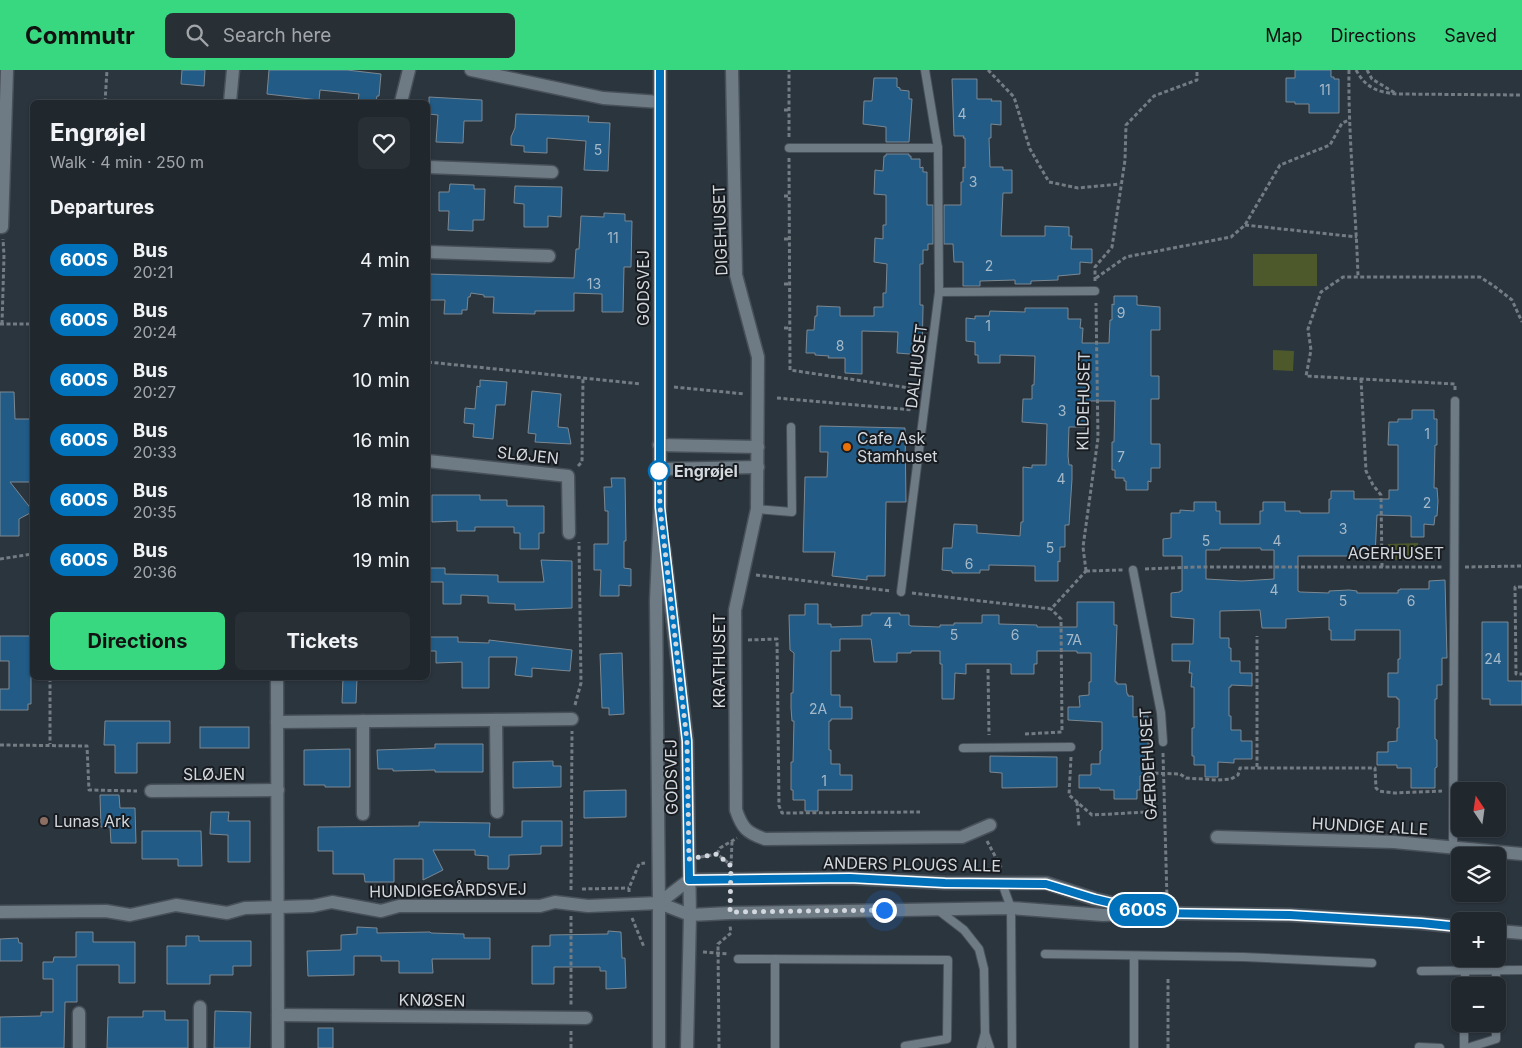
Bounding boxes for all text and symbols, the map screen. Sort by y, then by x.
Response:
search box [165,13,515,58]
text: Commutr [25,21,135,50]
icon: search [183,21,211,49]
text: Search here [223,24,331,47]
text: Map [1265,25,1303,46]
text: Directions [1331,25,1416,46]
text: Saved [1444,25,1497,46]
house number: 11 [1319,81,1331,98]
house number: 4 [957,105,967,122]
button: heart [358,117,410,169]
text: Engrøjel [50,118,146,147]
house number: 5 [594,141,602,158]
text: Walk · 4 min · 250 m [50,152,204,172]
house number: 3 [969,173,977,190]
street label: DIGEHUSET [708,184,732,276]
text: Departures [50,196,154,219]
house number: 11 [607,229,619,246]
text: Bus [133,239,168,262]
text: 600S [60,249,108,270]
text: 4 min [360,249,410,272]
street label: GODSVEJ [633,250,653,326]
house number: 2 [985,257,993,274]
text: 20:21 [133,262,174,282]
house number: 13 [587,275,601,292]
text: Bus [133,299,168,322]
house number: 9 [1117,304,1125,321]
text: 600S [60,309,108,330]
text: 7 min [361,309,410,332]
house number: 1 [985,317,991,334]
text: 20:24 [133,322,177,342]
street label: DALHUSET [901,323,931,409]
house number: 8 [836,337,844,354]
street label: KILDEHUSET [1072,351,1094,451]
text: Bus [133,359,168,382]
text: 600S [60,369,108,390]
text: 10 min [352,369,410,392]
text: 20:27 [133,382,176,402]
house number: 3 [1058,402,1066,419]
text: Bus [133,419,168,442]
house number: 1 [1424,425,1430,442]
place label: Cafe Ask Stamhuset [857,428,938,466]
text: 600S [60,429,108,450]
text: 16 min [353,429,410,452]
marker: Cafe Ask Stamhuset [841,441,853,453]
text: 20:33 [133,442,177,462]
street label: SLØJEN [496,442,560,468]
house number: 7 [1117,448,1125,465]
marker: Engrøjel [648,460,670,482]
place label: Engrøjel [674,461,738,481]
house number: 4 [1056,470,1066,487]
text: Bus [133,479,168,502]
text: 600S [60,489,108,510]
text: 18 min [353,489,410,512]
house number: 2 [1423,494,1431,511]
text: 20:35 [133,502,177,522]
house number: 3 [1339,520,1347,537]
house number: 5 [1202,532,1210,549]
house number: 4 [1272,532,1282,549]
text: Bus [133,539,168,562]
house number: 5 [1046,539,1054,556]
street label: AGERHUSET [1348,543,1444,563]
text: 600S [60,549,108,570]
text: 19 min [353,549,410,572]
house number: 6 [965,555,973,572]
text: 20:36 [133,562,177,582]
house number: 4 [1269,581,1279,598]
house number: 5 [1339,592,1347,609]
house number: 6 [1407,592,1415,609]
button: Directions [50,612,225,670]
button: Tickets [235,612,410,670]
street label: KRATHUSET [709,613,729,709]
house number: 4 [883,614,893,631]
house number: 5 [950,626,958,643]
house number: 6 [1011,626,1019,643]
house number: 7A [1066,631,1082,648]
house number: 24 [1484,650,1502,667]
house number: 2A [809,700,827,717]
street label: GÆRDEHUSET [1135,707,1161,821]
street label: GODSVEJ [660,739,682,815]
street label: SLØJEN [183,764,245,784]
house number: 1 [821,772,827,789]
north arrow [1451,782,1506,838]
map controls [1451,782,1506,1032]
place label: Lunas Ark [54,811,130,831]
street label: HUNDIGE ALLE [1311,813,1429,839]
marker: Lunas Ark [38,815,50,827]
button: layers [1451,847,1506,902]
street label: ANDERS PLOUGS ALLE [823,852,1001,876]
street label: HUNDIGEGÅRDSVEJ [369,879,527,901]
line badge: 600S [1108,894,1178,926]
your location [872,898,897,923]
text: 600S [1119,899,1167,920]
button: + [1451,912,1506,967]
button: − [1451,977,1506,1032]
street label: KNØSEN [398,989,466,1011]

